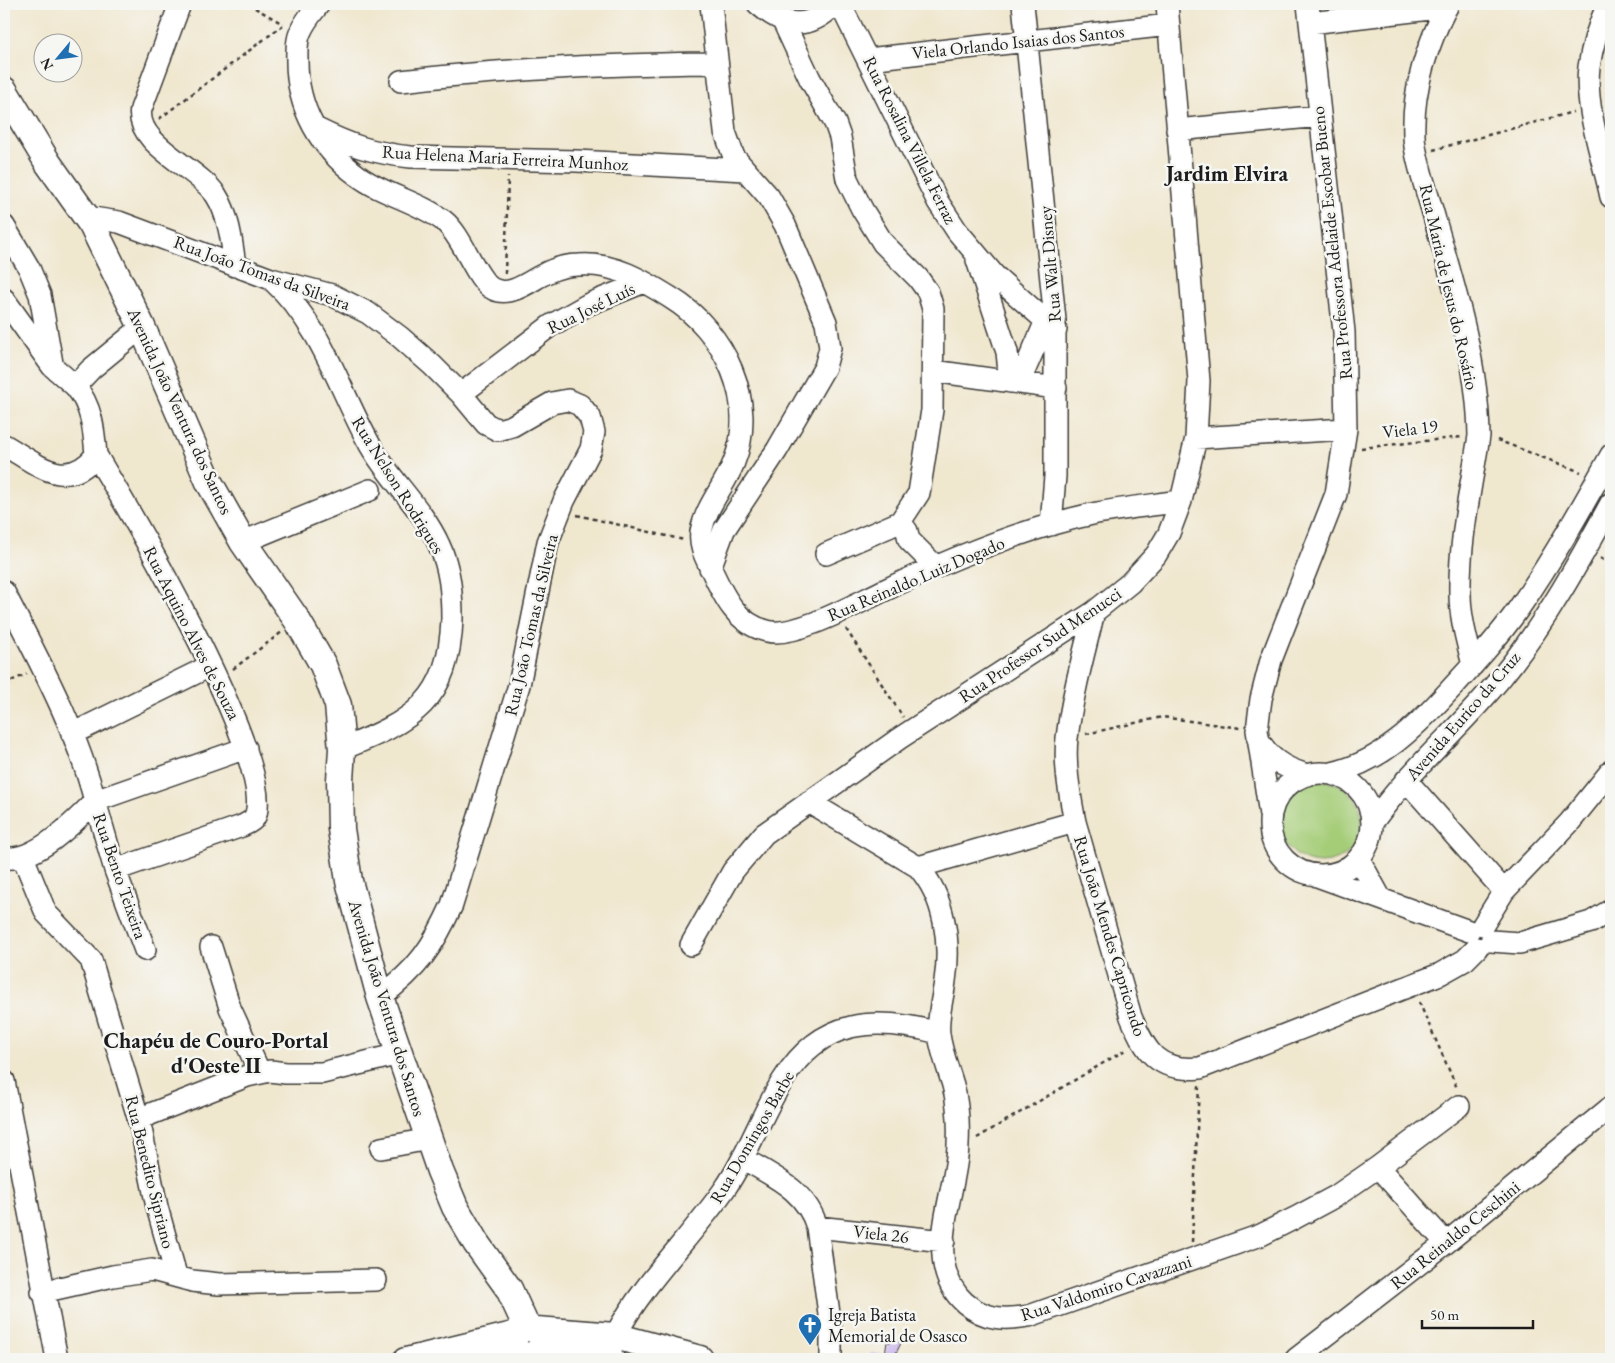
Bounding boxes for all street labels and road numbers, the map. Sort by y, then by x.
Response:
street label: Viela Orlando Isaias dos Santos [911,19,1126,64]
street label: Rua Rosalina Villela Ferraz [858,52,963,228]
street label: Rua Professora Adelaide Escobar Bueno [1306,105,1357,381]
street label: Rua Helena Maria Ferreira Munhoz [381,140,629,175]
street label: Rua Maria de Jesus do Rosário [1415,182,1484,392]
street label: Rua Walt Disney [1033,205,1066,323]
street label: Rua João Tomas da Silveira [171,230,354,315]
street label: Rua José Luís [543,276,639,339]
street label: Avenida João Ventura dos Santos [122,303,239,518]
street label: Rua Nelson Rodrigues [347,412,450,558]
street label: Viela 19 [1381,414,1439,443]
street label: Rua João Tomas da Silveira [498,531,563,718]
street label: Rua Reinaldo Luiz Dogado [824,531,1008,626]
street label: Rua Aquino Alves de Souza [139,542,247,724]
street label: Rua Professor Sud Menucci [954,581,1126,708]
street label: Avenida Eurico da Cruz [1400,646,1525,786]
street label: Rua Bento Teixeira [88,810,153,943]
street label: Rua João Mendes Capricondo [1069,833,1152,1039]
street label: Avenida João Ventura dos Santos [343,896,431,1119]
street label: Rua Domingos Barbe [704,1066,799,1207]
street label: Rua Benedito Sipriano [120,1093,181,1251]
street label: Rua Reinaldo Ceschini [1385,1175,1525,1294]
street label: Viela 26 [852,1219,910,1248]
street label: Rua Valdomiro Cavazzani [1017,1249,1195,1326]

